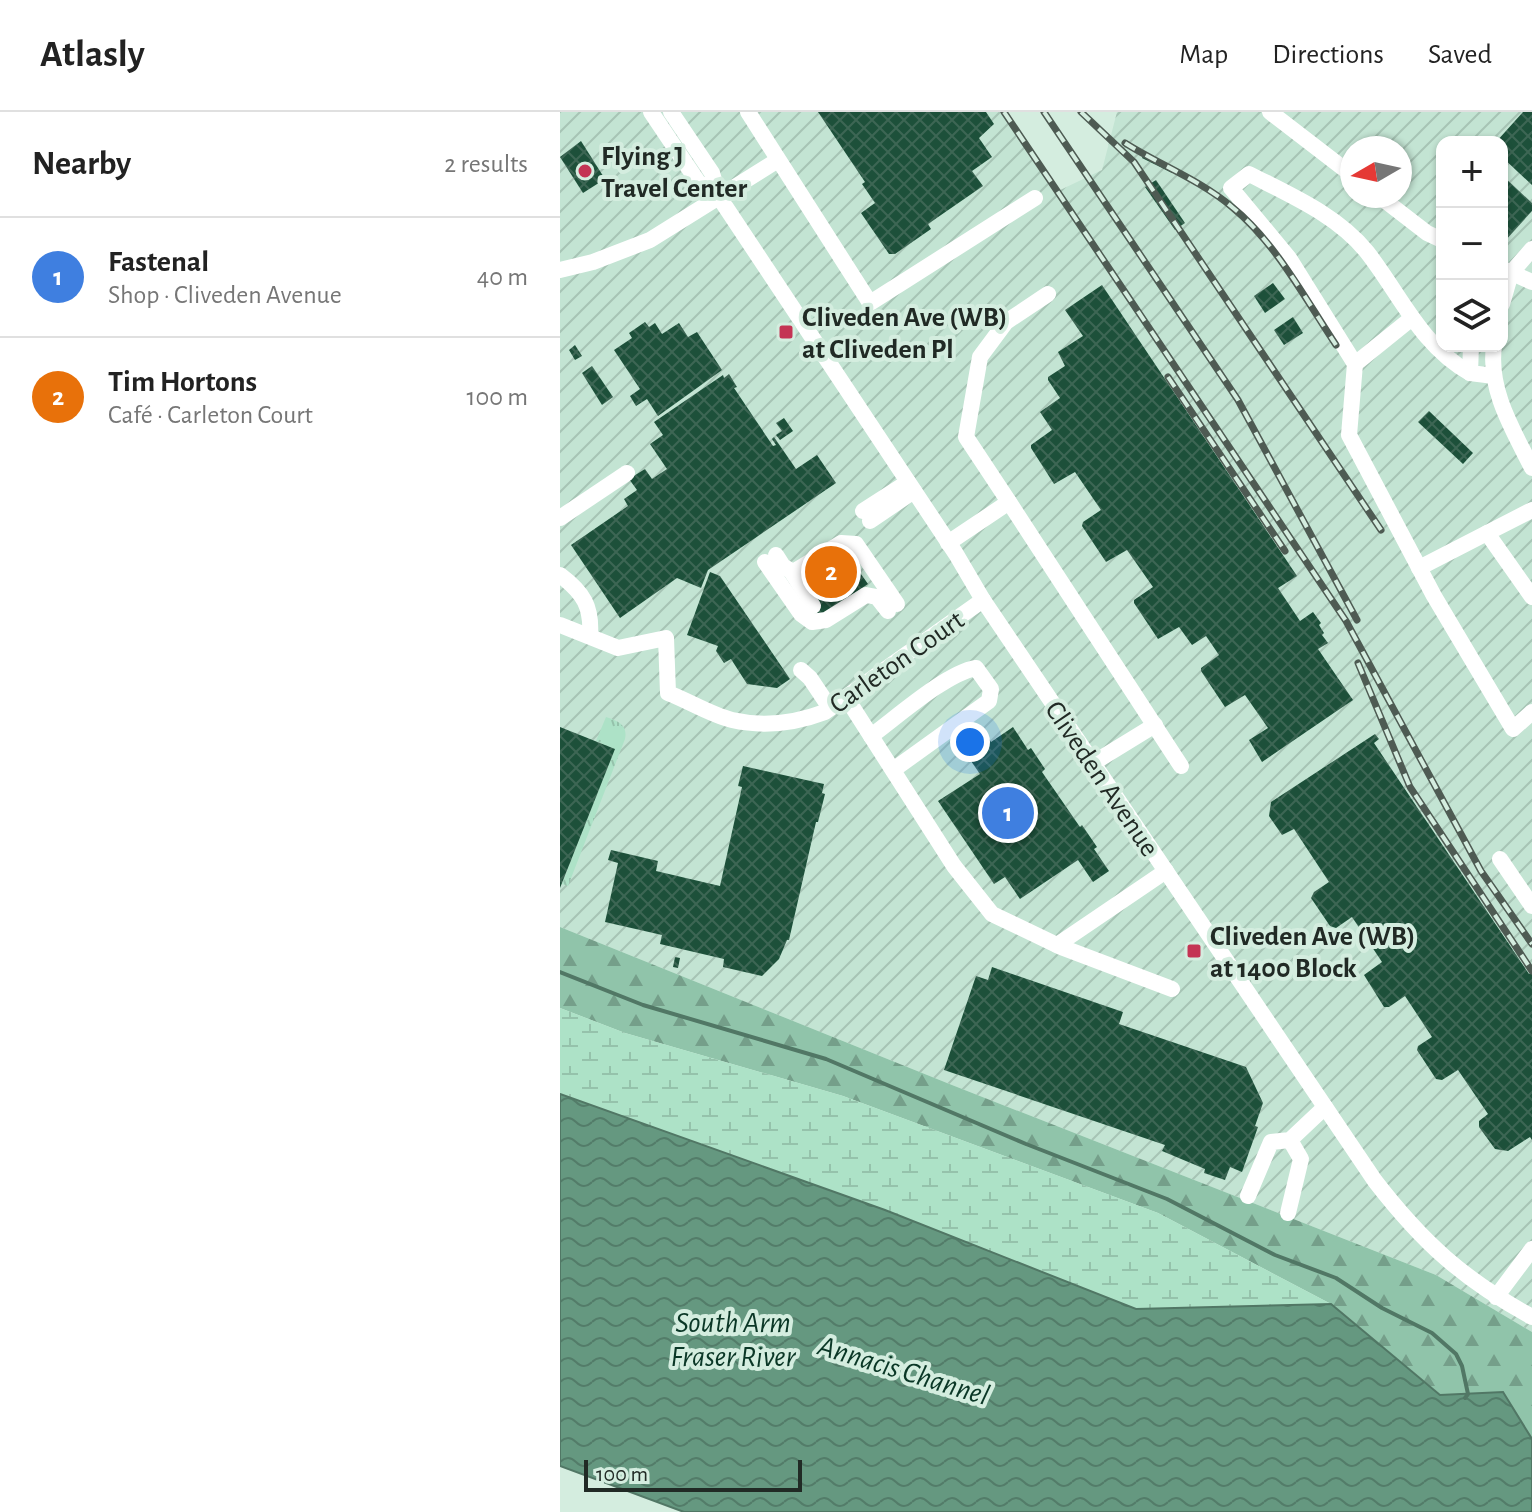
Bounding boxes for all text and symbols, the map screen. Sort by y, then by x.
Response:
text: Atlasly [40,36,145,74]
text: Map [1179,41,1228,69]
text: Directions [1272,41,1384,69]
text: Saved [1428,41,1492,69]
north arrow [1340,136,1412,208]
map controls [1436,136,1508,352]
button: + [1436,136,1508,208]
place label: Flying J Travel Center [601,143,748,203]
text: Nearby [32,147,131,181]
text: 2 results [444,151,528,177]
marker: Flying J Travel Center [576,162,594,180]
button: − [1436,208,1508,280]
text: Fastenal [108,247,209,277]
text: 1 [53,264,63,290]
text: 40 m [477,264,528,290]
button: layers [1436,280,1508,352]
text: Shop · Cliveden Avenue [108,282,342,308]
place label: Cliveden Ave (WB) at Cliveden Pl [802,304,1007,364]
marker: Cliveden Ave (WB) at Cliveden Pl [777,323,795,341]
text: Tim Hortons [108,367,257,397]
text: 2 [52,384,64,410]
text: 100 m [467,384,528,410]
text: Café · Carleton Court [108,402,313,428]
pin: 2 [805,542,857,602]
street label: Carleton Court [825,606,969,719]
street label: Cliveden Avenue [1039,696,1163,862]
your location [950,722,990,762]
pin: 1 [982,783,1034,843]
place label: Cliveden Ave (WB) at 1400 Block [1210,923,1415,983]
marker: Cliveden Ave (WB) at 1400 Block [1185,942,1203,960]
water label: South Arm Fraser River [671,1308,797,1372]
water label: Annacis Channel [814,1330,993,1411]
scale bar [584,1456,802,1492]
text: 100 m [596,1463,648,1485]

